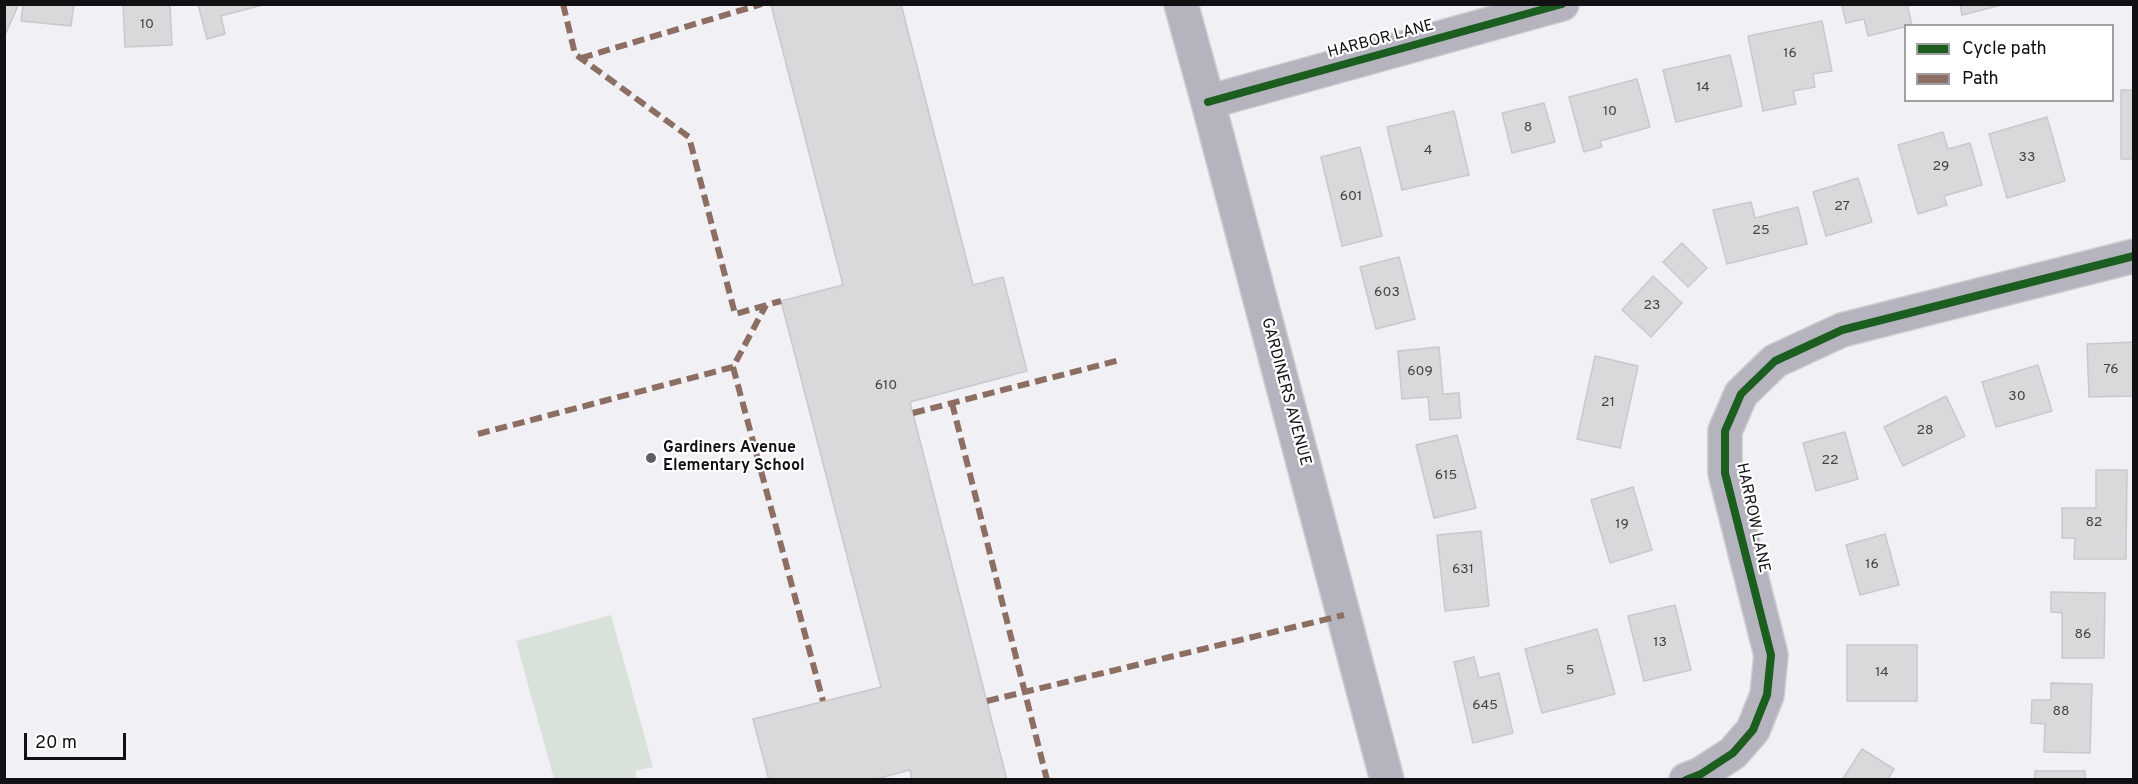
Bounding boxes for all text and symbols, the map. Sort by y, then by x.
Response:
house number: 10 [140,17,154,33]
street label: HARBOR LANE [1326,17,1436,63]
legend [1904,24,2114,102]
text: Cycle path [1962,38,2047,61]
house number: 16 [1783,46,1797,62]
text: Path [1962,68,1999,91]
house number: 14 [1696,80,1710,96]
house number: 10 [1603,104,1617,120]
house number: 8 [1524,120,1532,136]
house number: 4 [1424,143,1432,159]
house number: 33 [2019,150,2035,166]
house number: 29 [1933,159,1949,175]
house number: 601 [1340,189,1362,205]
house number: 27 [1834,199,1850,215]
house number: 25 [1752,223,1770,239]
house number: 603 [1374,285,1400,301]
house number: 23 [1644,298,1660,314]
street label: GARDINERS AVENUE [1256,316,1314,468]
house number: 76 [2104,362,2118,378]
house number: 609 [1407,364,1433,380]
house number: 610 [875,378,897,394]
house number: 30 [2008,389,2026,405]
house number: 21 [1601,395,1615,411]
house number: 28 [1916,423,1934,439]
place label: Gardiners Avenue Elementary School [663,439,805,477]
marker: Gardiners Avenue Elementary School [644,451,658,465]
house number: 22 [1821,453,1839,469]
street label: HARROW LANE [1731,461,1773,575]
house number: 615 [1435,468,1457,484]
house number: 82 [2086,515,2102,531]
house number: 19 [1615,517,1629,533]
house number: 16 [1865,557,1879,573]
house number: 631 [1452,562,1474,578]
house number: 86 [2075,627,2091,643]
house number: 13 [1653,635,1667,651]
house number: 5 [1566,663,1574,679]
house number: 14 [1875,665,1889,681]
house number: 645 [1472,698,1498,714]
house number: 88 [2052,704,2070,720]
scale bar [27,721,129,759]
text: 20 m [35,732,77,755]

